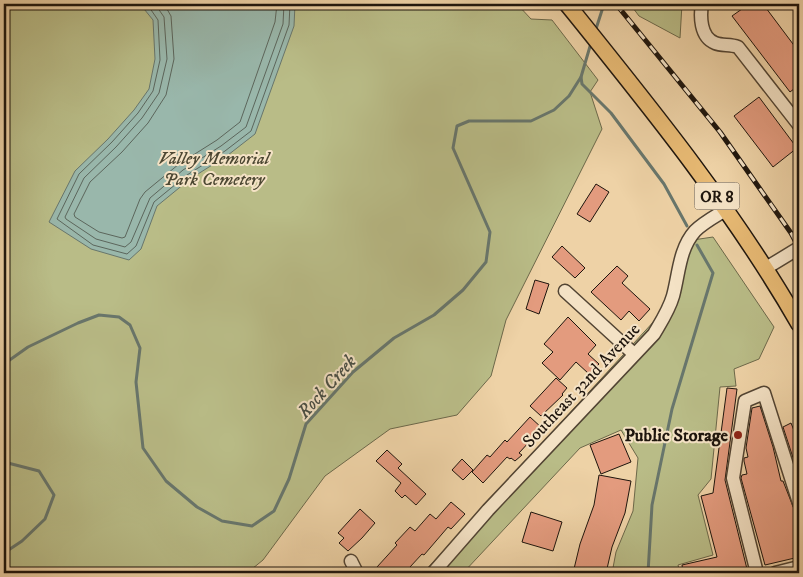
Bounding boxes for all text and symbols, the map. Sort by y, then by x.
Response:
park label: Valley Memorial Park Cemetery [158,148,272,191]
road number: OR 8 [694,182,740,210]
street label: Southeast 32nd Avenue [518,319,645,453]
water label: Rock Creek [292,350,362,424]
place label: Public Storage [624,425,729,447]
marker: Public Storage [732,429,744,441]

